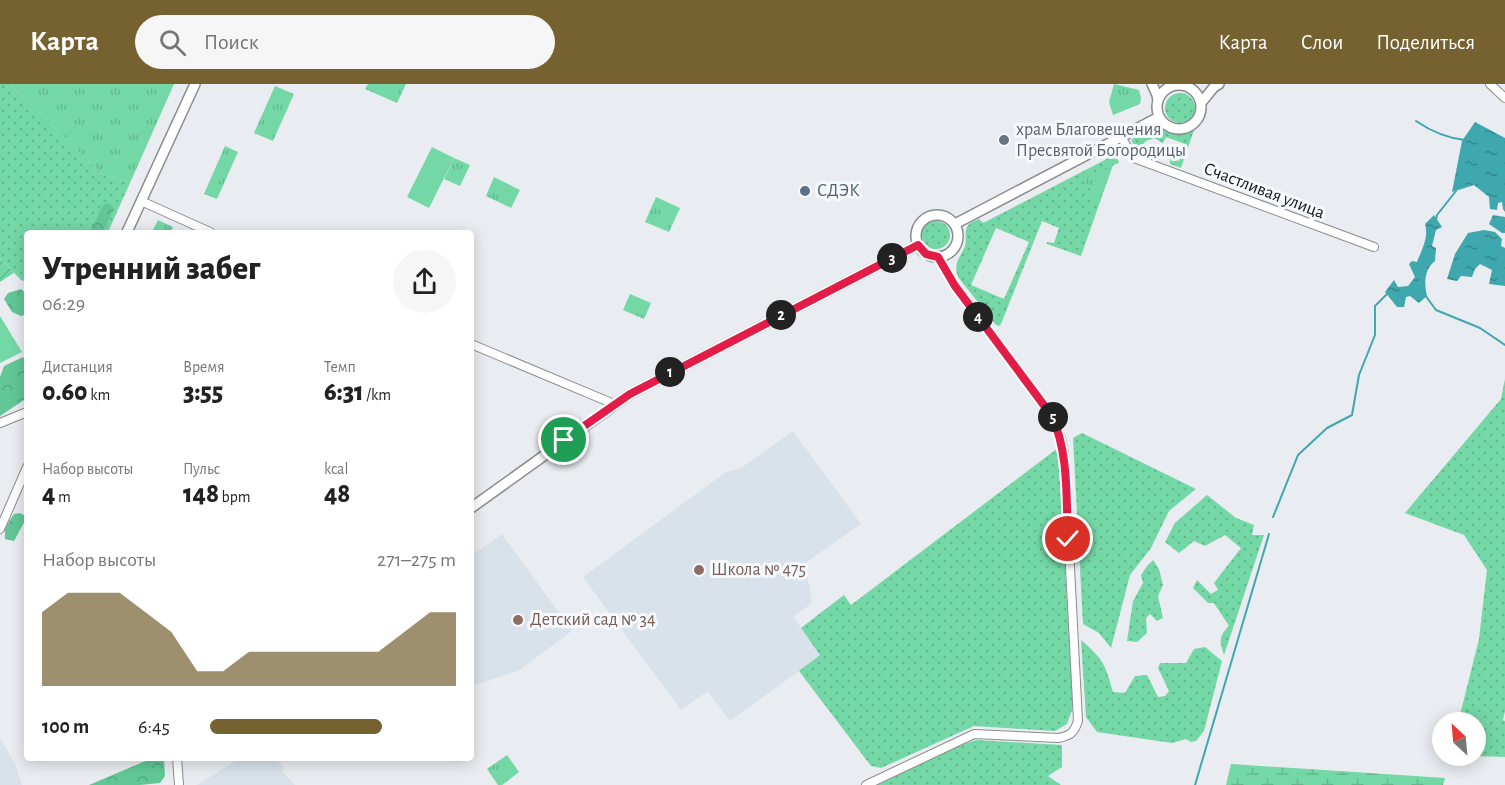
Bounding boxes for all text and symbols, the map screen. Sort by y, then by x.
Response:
search box [135,15,555,69]
icon: search [156,26,189,59]
text: Карта [30,28,99,56]
text: Поиск [204,31,259,53]
text: Карта [1218,32,1268,53]
text: Слои [1301,32,1343,53]
text: Поделиться [1376,32,1475,53]
place label: храм Благовещения Пресвятой Богородицы [1016,121,1186,160]
marker: храм Благовещения Пресвятой Богородицы [997,133,1011,147]
street label: Счастливая улица [1201,160,1327,222]
place label: СДЭК [817,182,860,200]
marker: СДЭК [798,184,812,198]
pin: 3 [877,243,907,273]
button: share [393,250,456,313]
text: 3 [889,250,895,266]
text: Утренний забег [42,253,261,286]
text: 06:29 [42,294,85,314]
pin: 2 [766,300,796,330]
pin: 4 [963,302,993,332]
text: 2 [777,307,785,323]
text: 4 [974,309,982,325]
pin: 1 [655,357,685,387]
text: Дистанция [42,359,113,375]
text: Время [183,359,225,375]
text: Темп [324,359,356,375]
text: 1 [667,364,673,380]
text: 0.60 [42,379,88,405]
text: 3:55 [183,379,223,405]
text: 6:31 [324,379,364,405]
text: km [88,387,110,403]
text: /km [364,387,391,403]
pin: 5 [1038,402,1068,432]
text: 5 [1050,409,1056,425]
pin [538,414,589,465]
icon: arrive [547,423,580,456]
text: Набор высоты [42,461,133,477]
text: Пульс [183,461,220,477]
text: kcal [324,461,348,477]
text: 4 [42,481,55,507]
text: 148 [183,481,219,507]
text: 48 [324,481,350,507]
text: m [55,489,71,505]
text: bpm [219,489,251,505]
pin [1042,513,1093,564]
icon: check [1051,522,1084,555]
text: Набор высоты [42,550,156,570]
text: 271–275 m [377,550,456,570]
place label: Школа № 475 [711,561,806,579]
marker: Школа № 475 [692,563,706,577]
place label: Детский сад № 34 [530,611,656,629]
marker: Детский сад № 34 [511,613,525,627]
north arrow [1432,712,1486,766]
map controls [1432,712,1486,766]
text: 100 m [42,717,89,737]
text: 6:45 [138,717,170,737]

